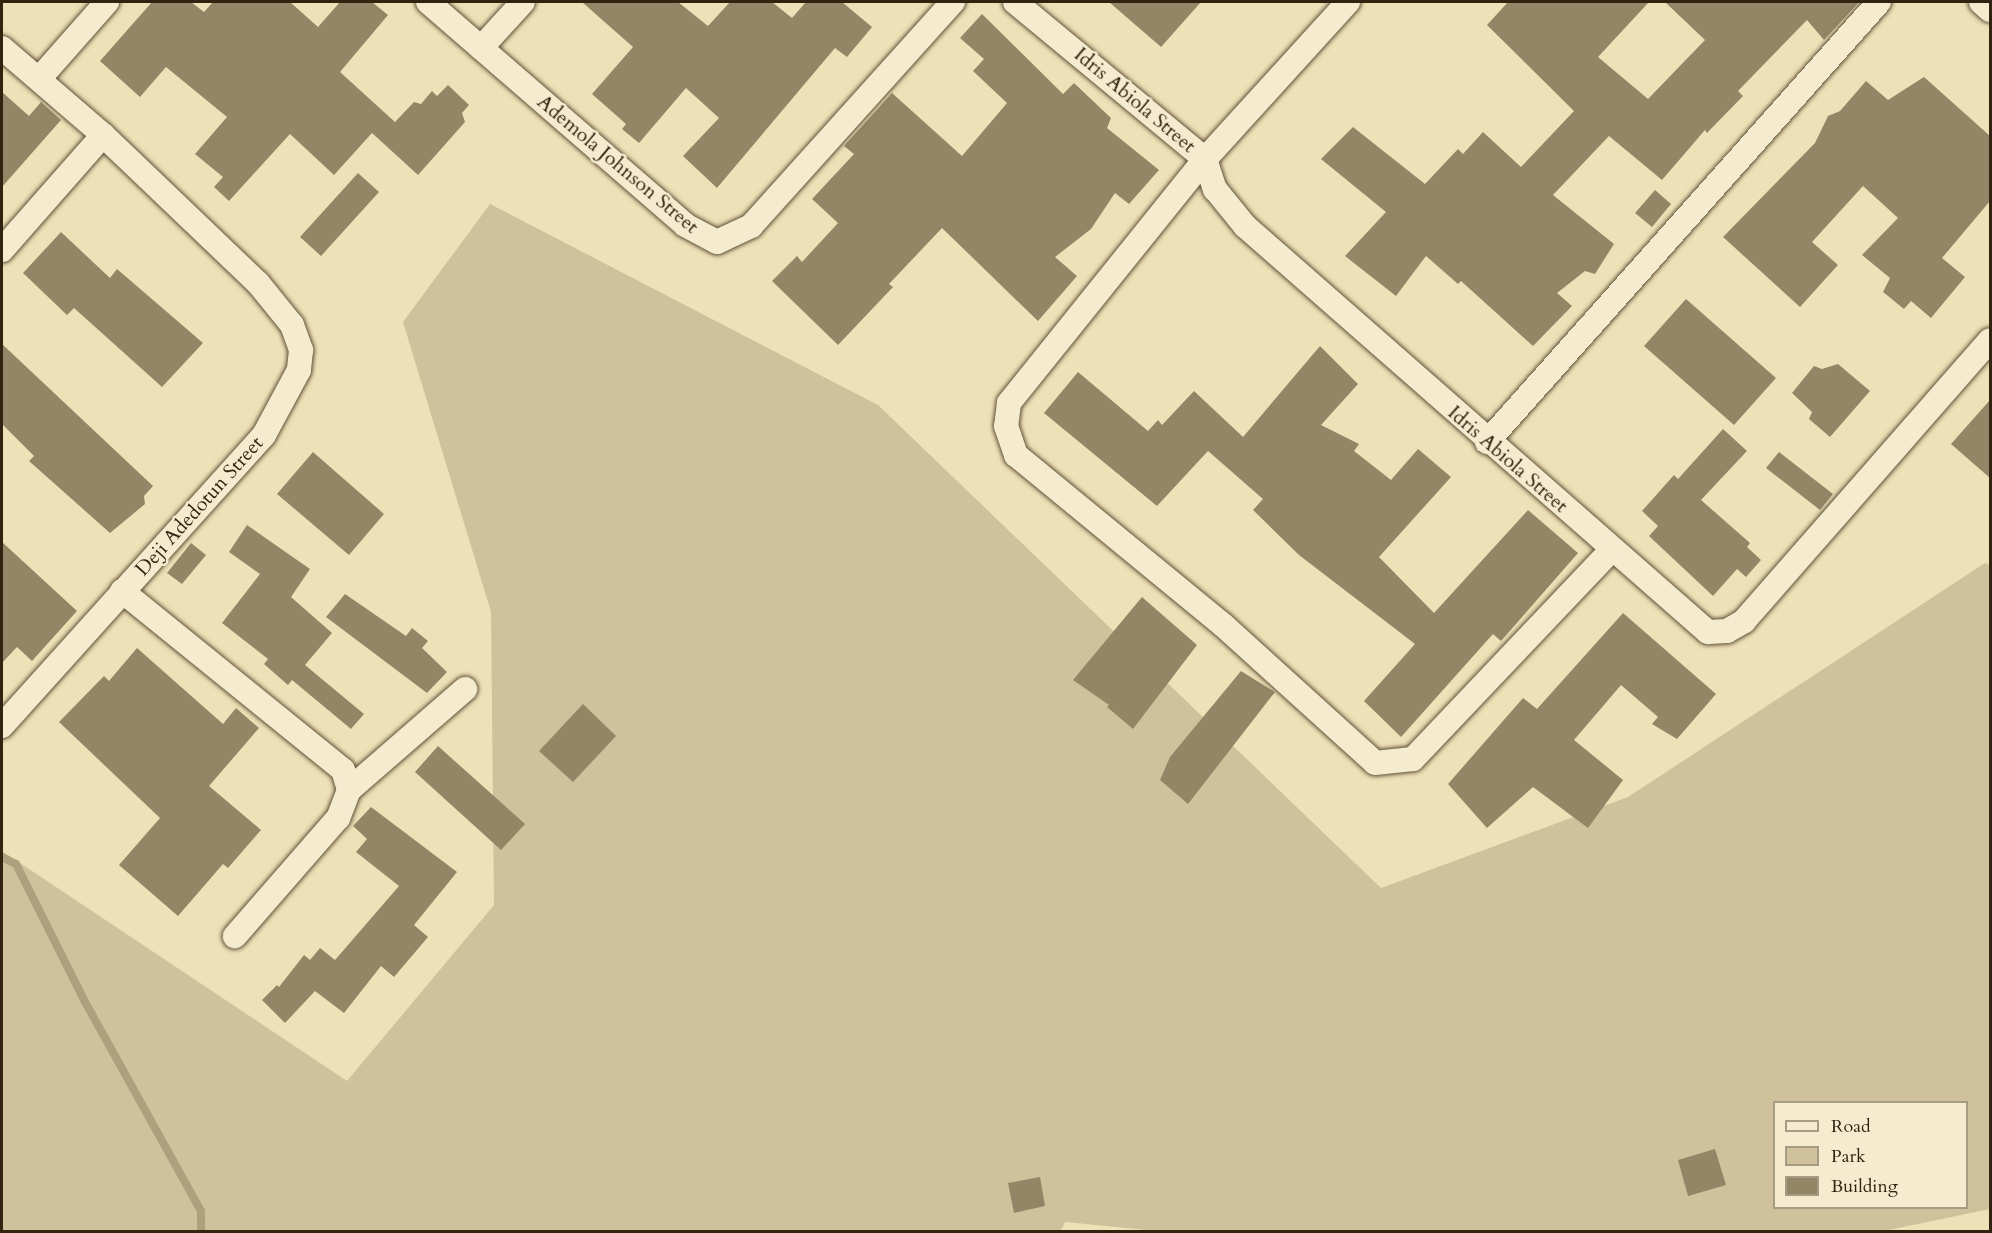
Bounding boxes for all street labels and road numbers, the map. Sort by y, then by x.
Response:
street label: Idris Abiola Street [1069,42,1201,158]
street label: Ademola Johnson Street [533,90,703,238]
street label: Idris Abiola Street [1443,400,1573,518]
street label: Deji Adedotun Street [130,431,268,581]

